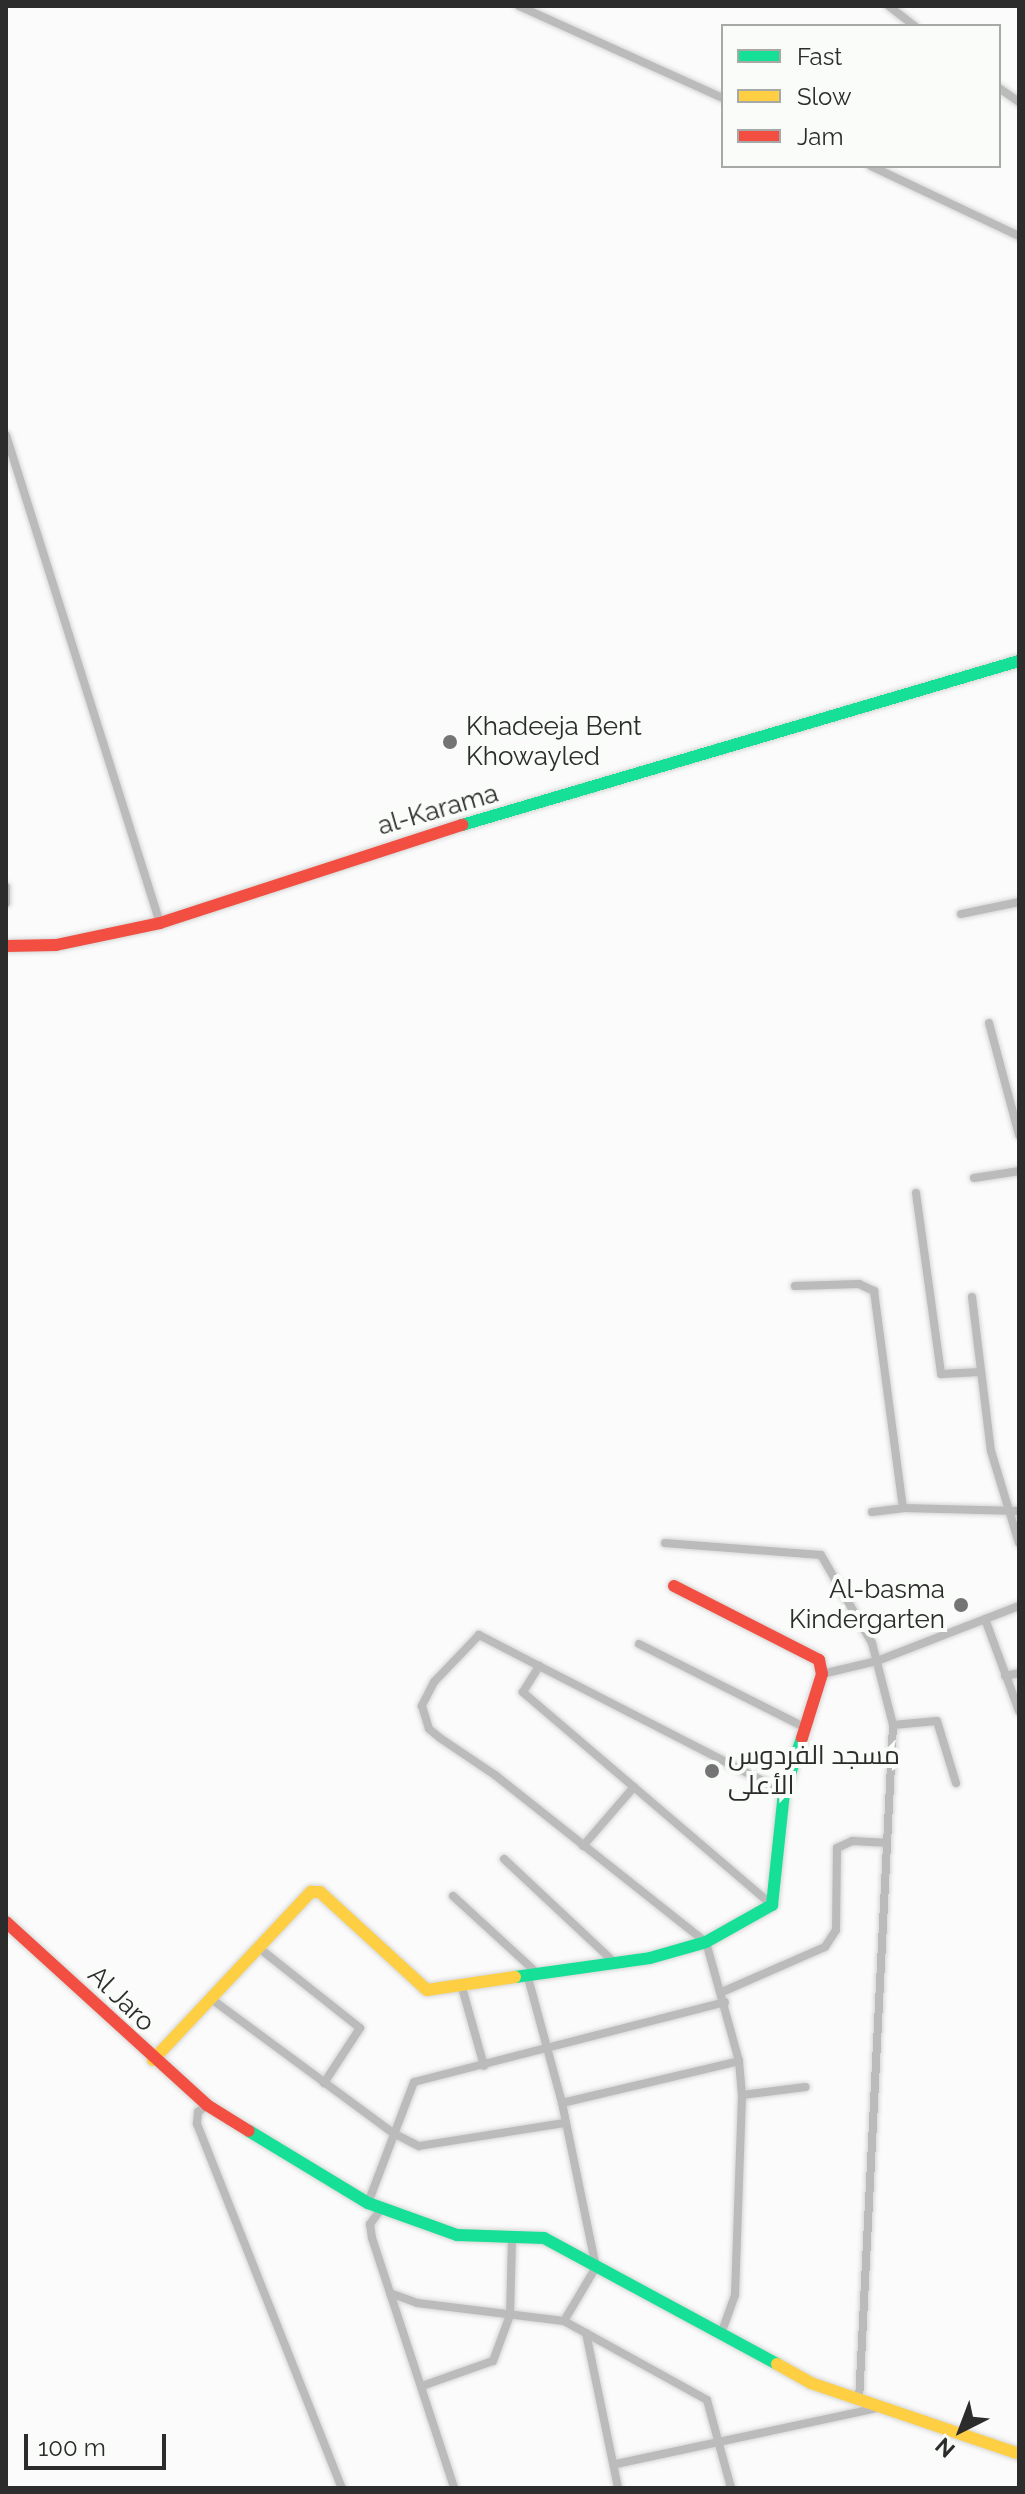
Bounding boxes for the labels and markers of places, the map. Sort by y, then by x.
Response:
place label: Khadeeja Bent Khowayled [466,711,642,772]
marker: Khadeeja Bent Khowayled [441,733,459,751]
place label: Al-basma Kindergarten [789,1574,945,1636]
marker: Al-basma Kindergarten [952,1596,970,1614]
place label: مسجد الفردوس الأعلى [728,1740,900,1802]
marker: مسجد الفردوس الأعلى [703,1762,721,1780]

